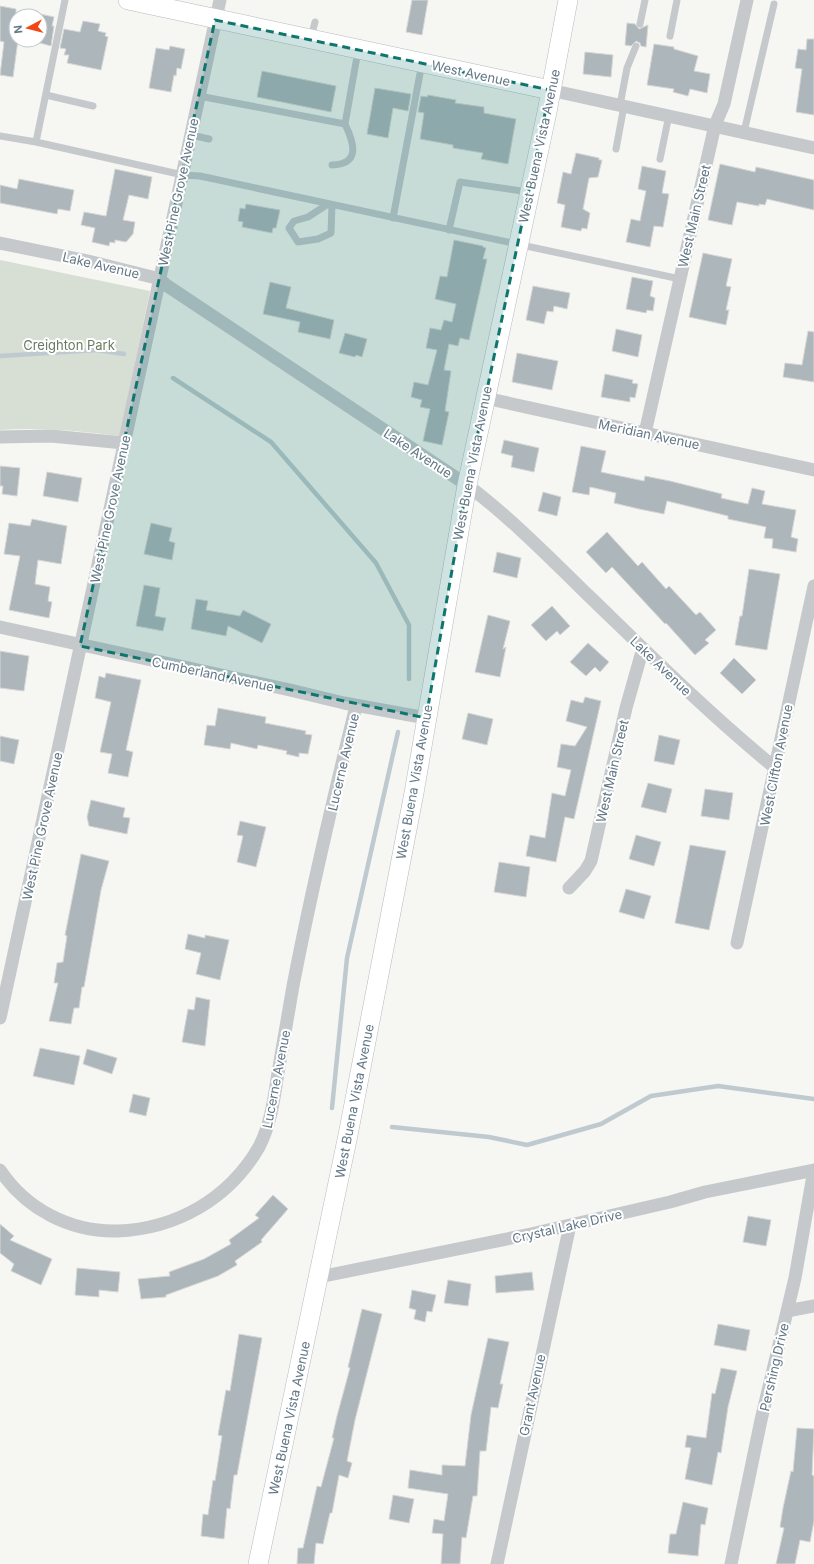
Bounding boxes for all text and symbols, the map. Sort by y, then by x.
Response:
north arrow [8,8,48,48]
text: N [11,24,26,34]
street label: West Avenue [430,57,512,89]
street label: West Buena Vista Avenue [515,68,563,224]
street label: West Pine Grove Avenue [155,117,201,267]
street label: West Main Street [674,163,714,269]
street label: Lake Avenue [61,248,141,282]
park label: Creighton Park [23,337,115,353]
street label: West Buena Vista Avenue [449,385,495,541]
street label: Meridian Avenue [597,415,701,453]
street label: Lake Avenue [381,425,455,481]
street label: West Pine Grove Avenue [87,434,133,584]
street label: Lake Avenue [627,633,695,699]
street label: Cumberland Avenue [150,653,276,695]
street label: West Buena Vista Avenue [393,703,435,861]
street label: West Clifton Avenue [756,703,796,827]
street label: Lucerne Avenue [324,712,362,812]
street label: West Main Street [592,718,632,824]
street label: West Pine Grove Avenue [19,751,65,901]
street label: West Buena Vista Avenue [331,1023,377,1179]
street label: Lucerne Avenue [259,1029,293,1129]
street label: Crystal Lake Drive [511,1206,623,1246]
street label: Pershing Drive [756,1321,792,1413]
street label: West Buena Vista Avenue [265,1340,313,1496]
street label: Grant Avenue [516,1353,548,1437]

